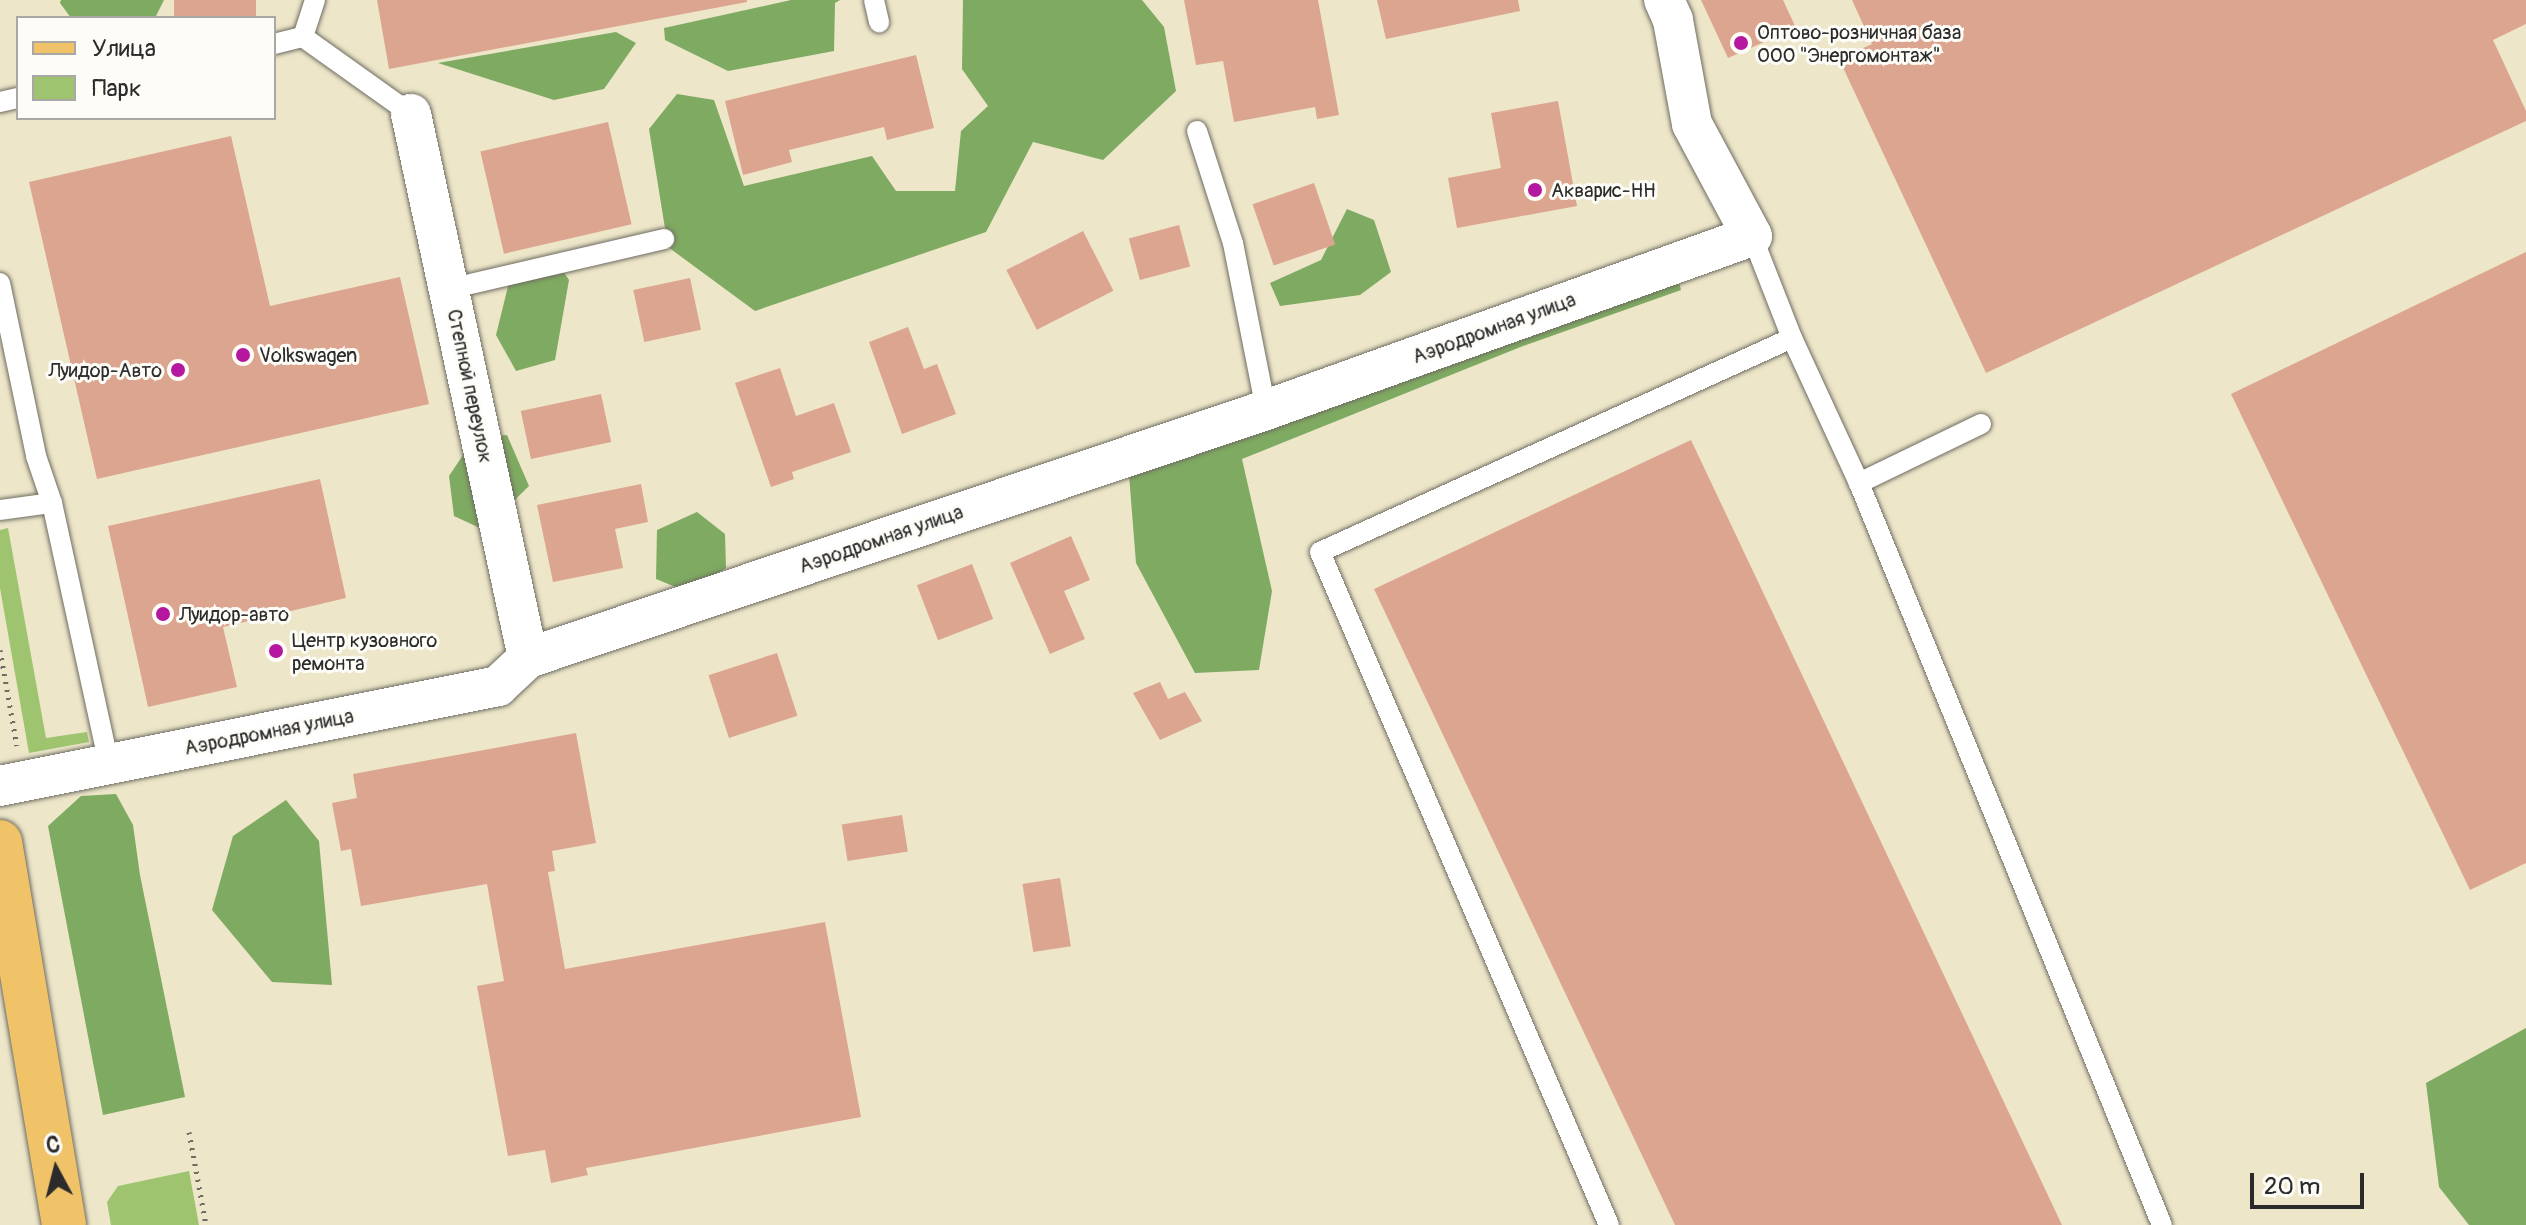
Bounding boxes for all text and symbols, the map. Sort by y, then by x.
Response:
legend [16,16,276,120]
place label: Оптово-розничная база ООО "Энергомонтаж" [1757,20,1961,67]
text: Улица [92,34,156,63]
marker: Оптово-розничная база ООО "Энергомонтаж" [1732,34,1750,52]
text: Парк [92,74,141,103]
place label: Акварис-НН [1551,178,1656,202]
marker: Акварис-НН [1526,181,1544,199]
street label: Аэродромная улица [1409,287,1579,369]
street label: Степной переулок [442,307,498,465]
place label: Volkswagen [259,343,357,367]
marker: Volkswagen [234,346,252,364]
place label: Луидор-Авто [48,358,162,382]
marker: Луидор-Авто [169,361,187,379]
street label: Аэродромная улица [796,500,966,578]
place label: Луидор-авто [179,602,289,626]
marker: Луидор-авто [154,605,172,623]
place label: Центр кузовного ремонта [292,628,437,675]
marker: Центр кузовного ремонта [267,642,285,660]
street label: Аэродромная улица [182,704,356,760]
north arrow [16,1129,96,1209]
text: С [45,1130,62,1160]
scale bar [2254,1157,2368,1207]
text: 20 m [2264,1172,2320,1201]

